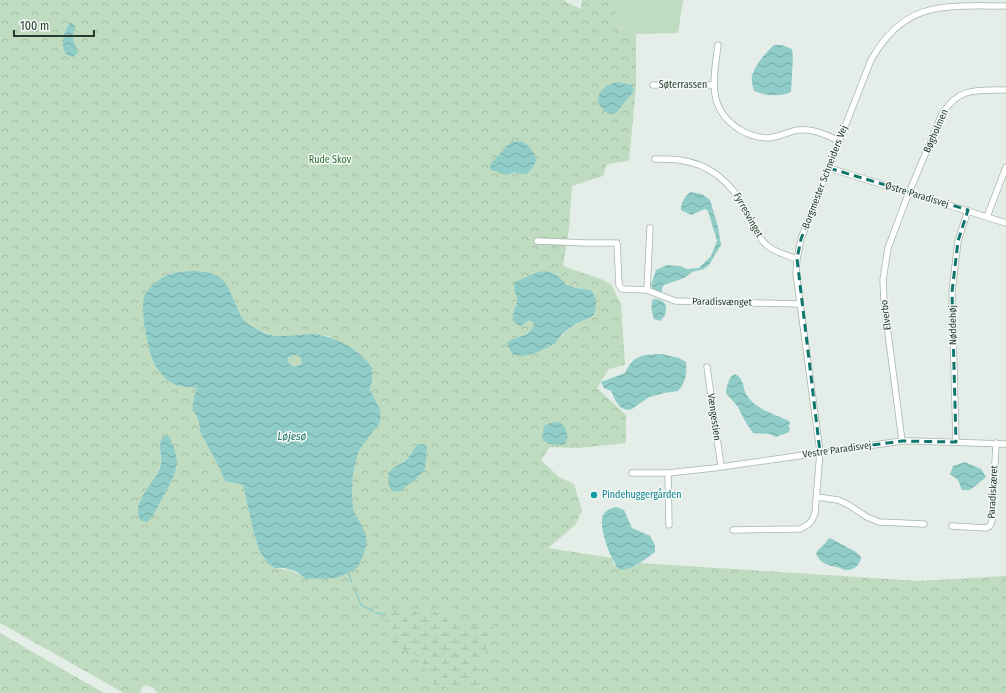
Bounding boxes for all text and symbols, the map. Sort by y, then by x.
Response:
scale bar [14,12,94,38]
text: 100 m [20,19,49,33]
street label: Søterrassen [659,79,707,91]
street label: Bøgholmen [921,107,951,155]
street label: Borgmester Schneiders Vej [800,124,850,230]
park label: Rude Skov [309,154,352,166]
street label: Østre Paradisvej [884,179,951,210]
street label: Fyrresvinget [731,191,766,240]
street label: Paradisvænget [692,295,753,309]
street label: Elverbo [878,299,894,331]
street label: Nøddehøj [947,305,959,345]
street label: Vængestien [705,393,723,441]
water label: Løjesø [278,430,307,443]
street label: Vestre Paradisvej [802,439,872,461]
street label: Paradiskæret [986,464,1000,519]
place label: Pindehuggergården [602,488,682,501]
marker: Pindehuggergården [589,490,599,500]

